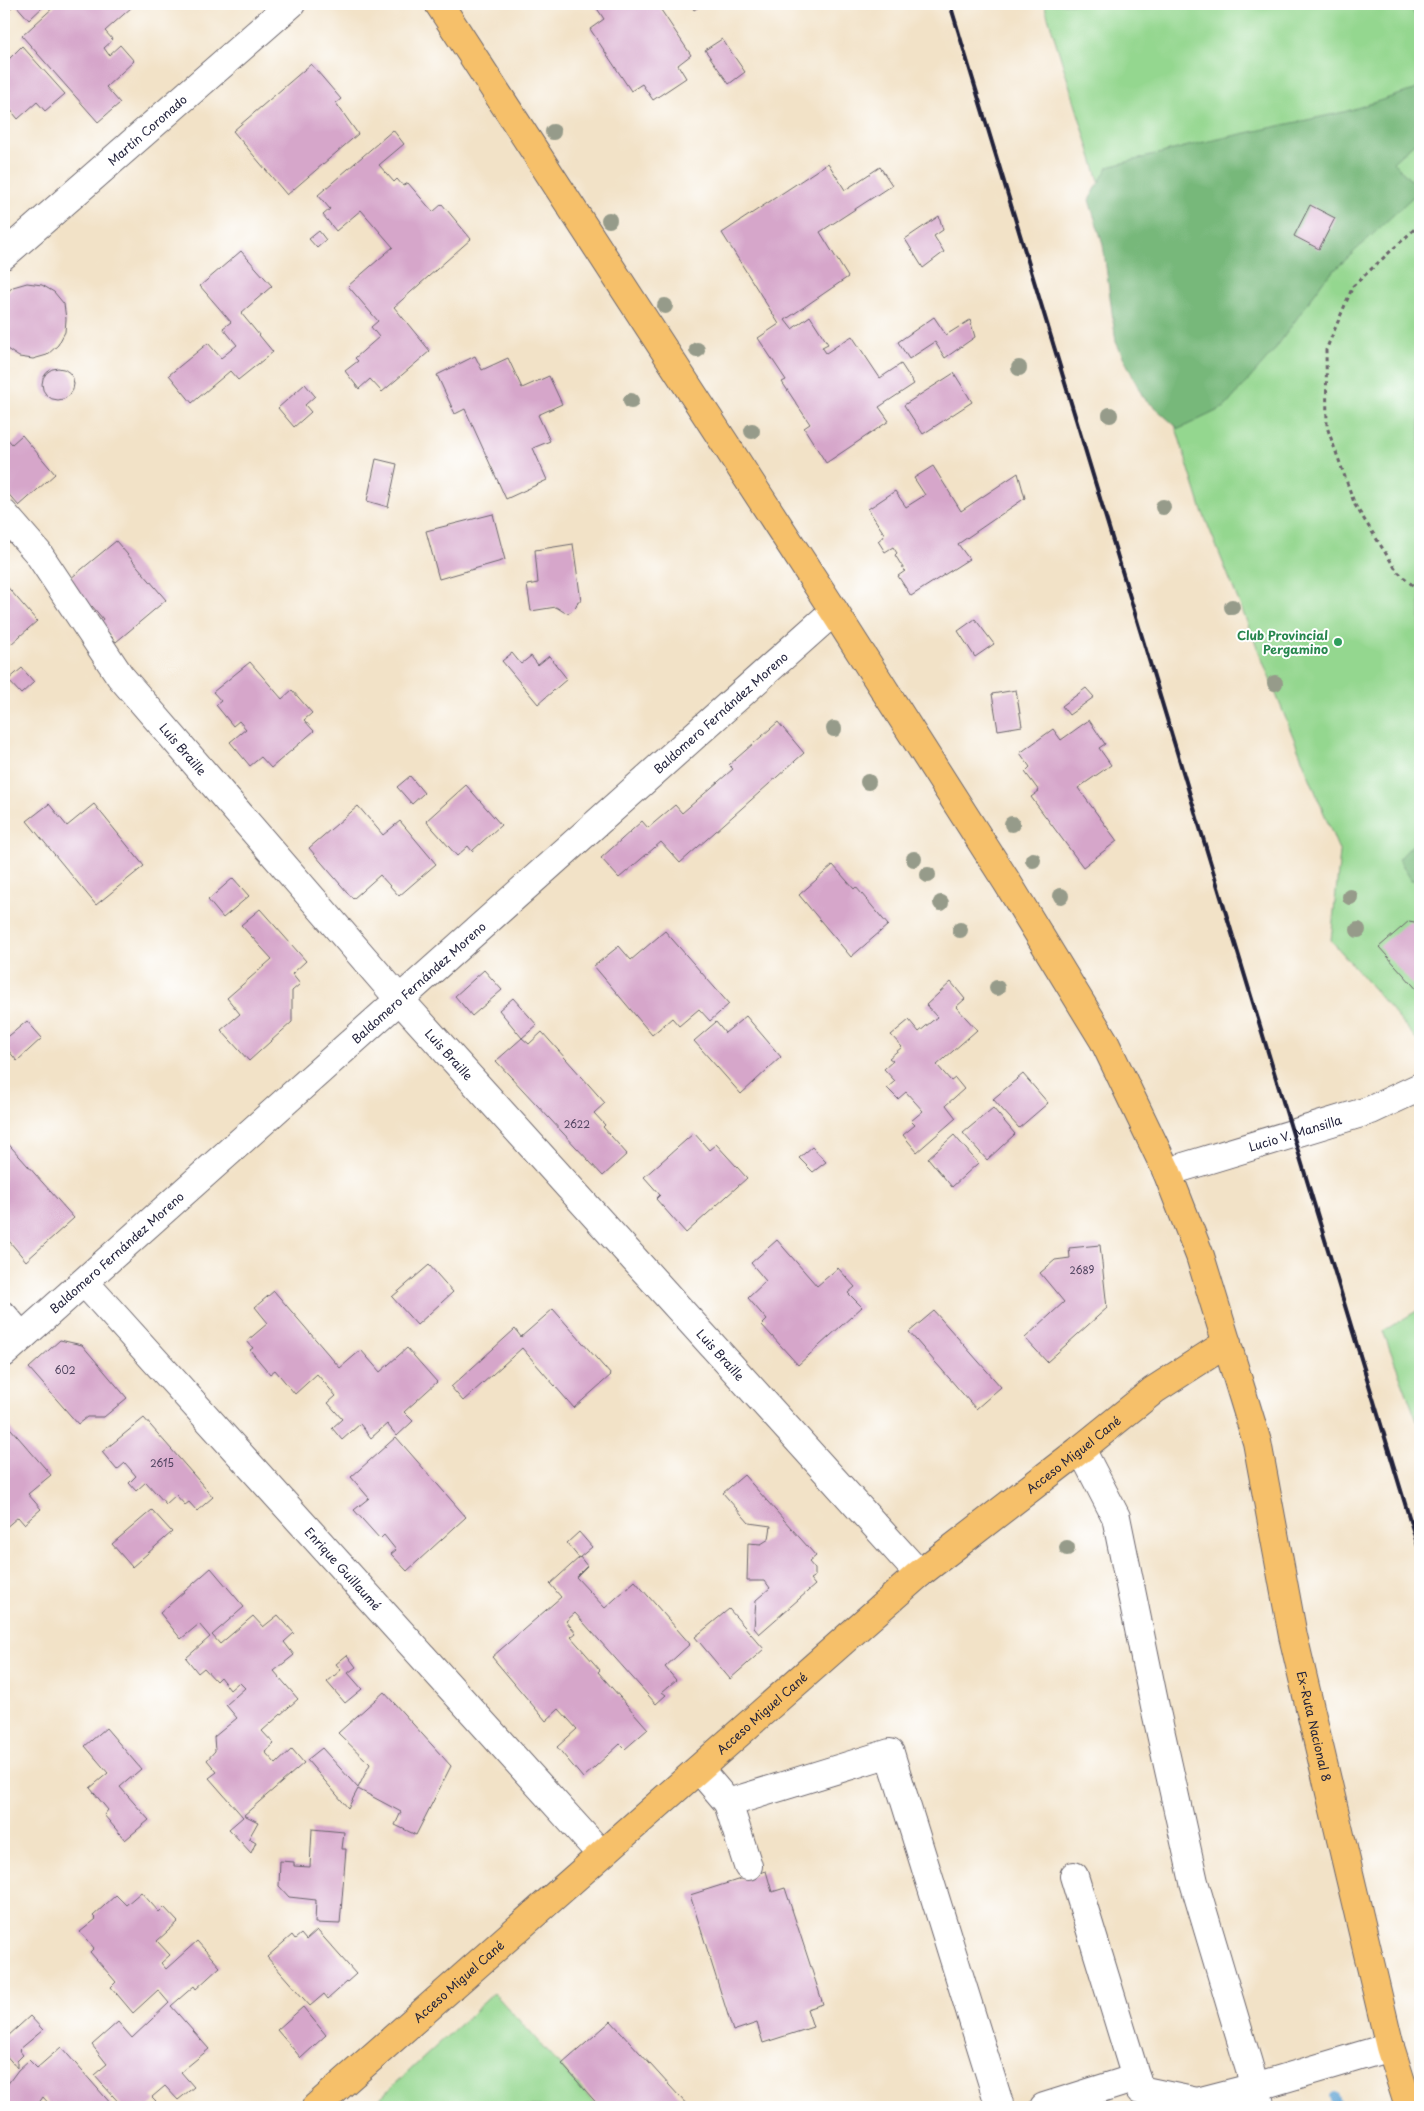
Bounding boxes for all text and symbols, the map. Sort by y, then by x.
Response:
street label: Martín Coronado [103,90,191,170]
place label: Club Provincial Pergamino [1237,626,1328,658]
marker: Club Provincial Pergamino [1332,636,1344,648]
street label: Baldomero Fernández Moreno [649,647,792,777]
street label: Luis Braille [155,719,211,779]
street label: Baldomero Fernández Moreno [347,917,490,1047]
street label: Luis Braille [421,1025,478,1084]
street label: Lucio V. Mansilla [1247,1110,1344,1156]
house number: 2622 [564,1116,590,1131]
street label: Baldomero Fernández Moreno [45,1187,188,1317]
house number: 2689 [1070,1262,1095,1277]
street label: Luis Braille [693,1325,749,1385]
house number: 602 [54,1362,76,1377]
street label: Acceso Miguel Cané [1022,1411,1125,1497]
house number: 2615 [150,1455,174,1470]
street label: Enrique Guillaumé [301,1523,385,1614]
street label: Acceso Miguel Cané [712,1668,811,1758]
street label: Ex-Ruta Nacional 8 [1293,1669,1336,1783]
street label: Acceso Miguel Cané [409,1936,508,2026]

